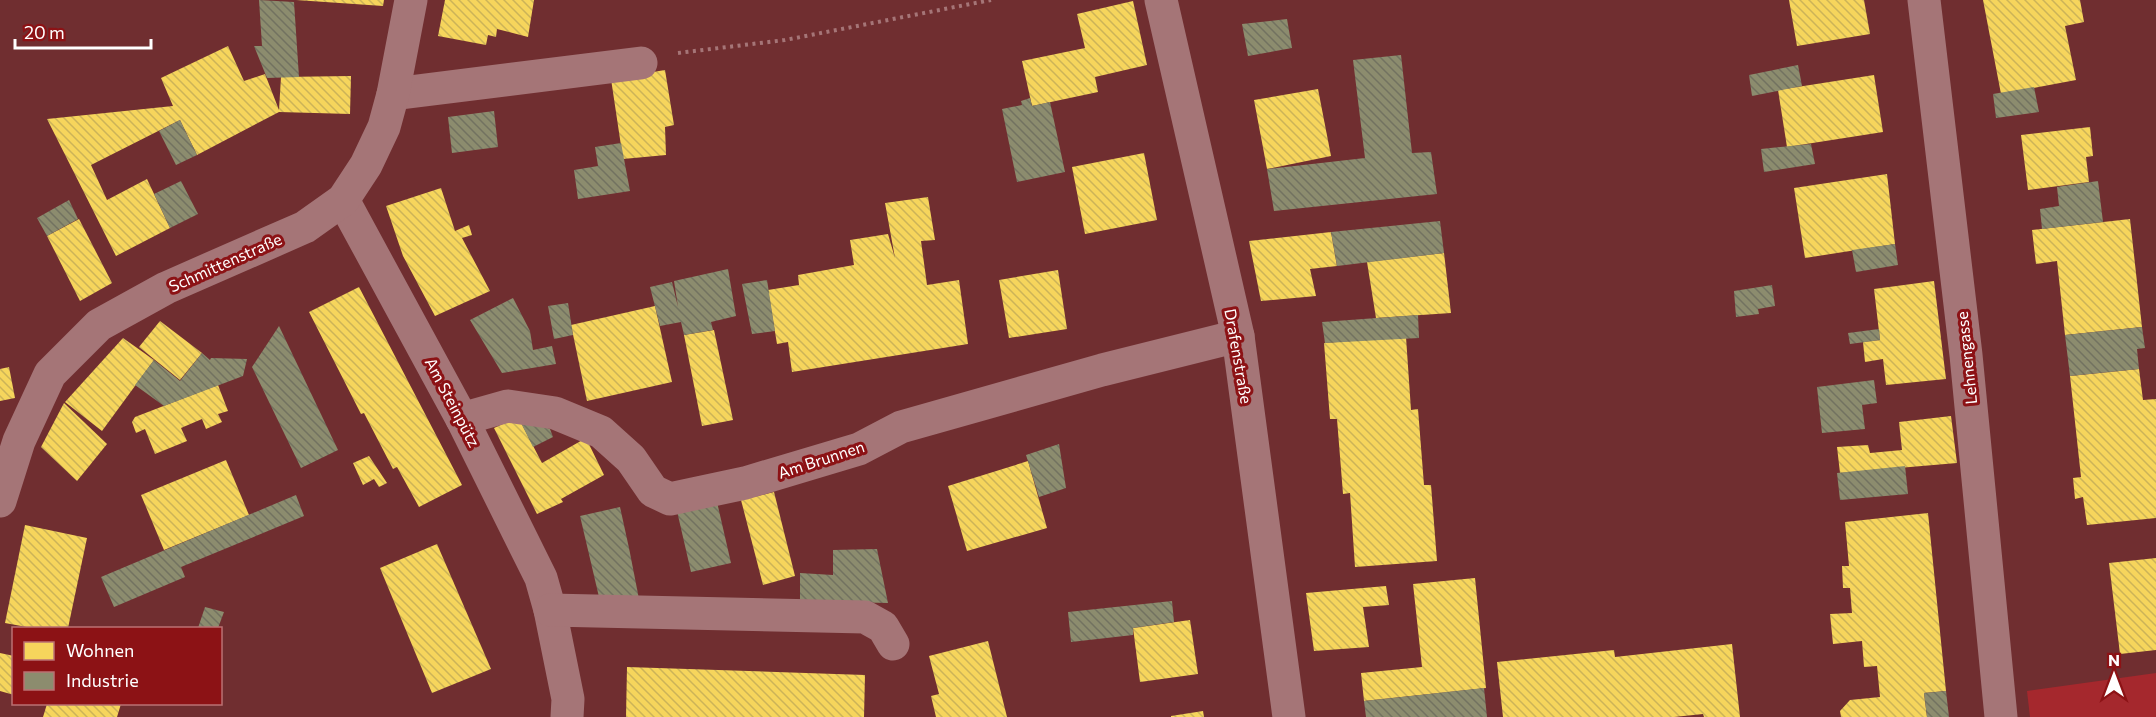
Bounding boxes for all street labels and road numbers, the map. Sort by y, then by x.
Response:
street label: Schmittenstraße [166,229,284,295]
street label: Drafenstraße [1221,307,1257,405]
street label: Lehnengasse [1952,311,1980,405]
street label: Am Steinpütz [422,354,484,450]
street label: Am Brunnen [775,436,867,482]

